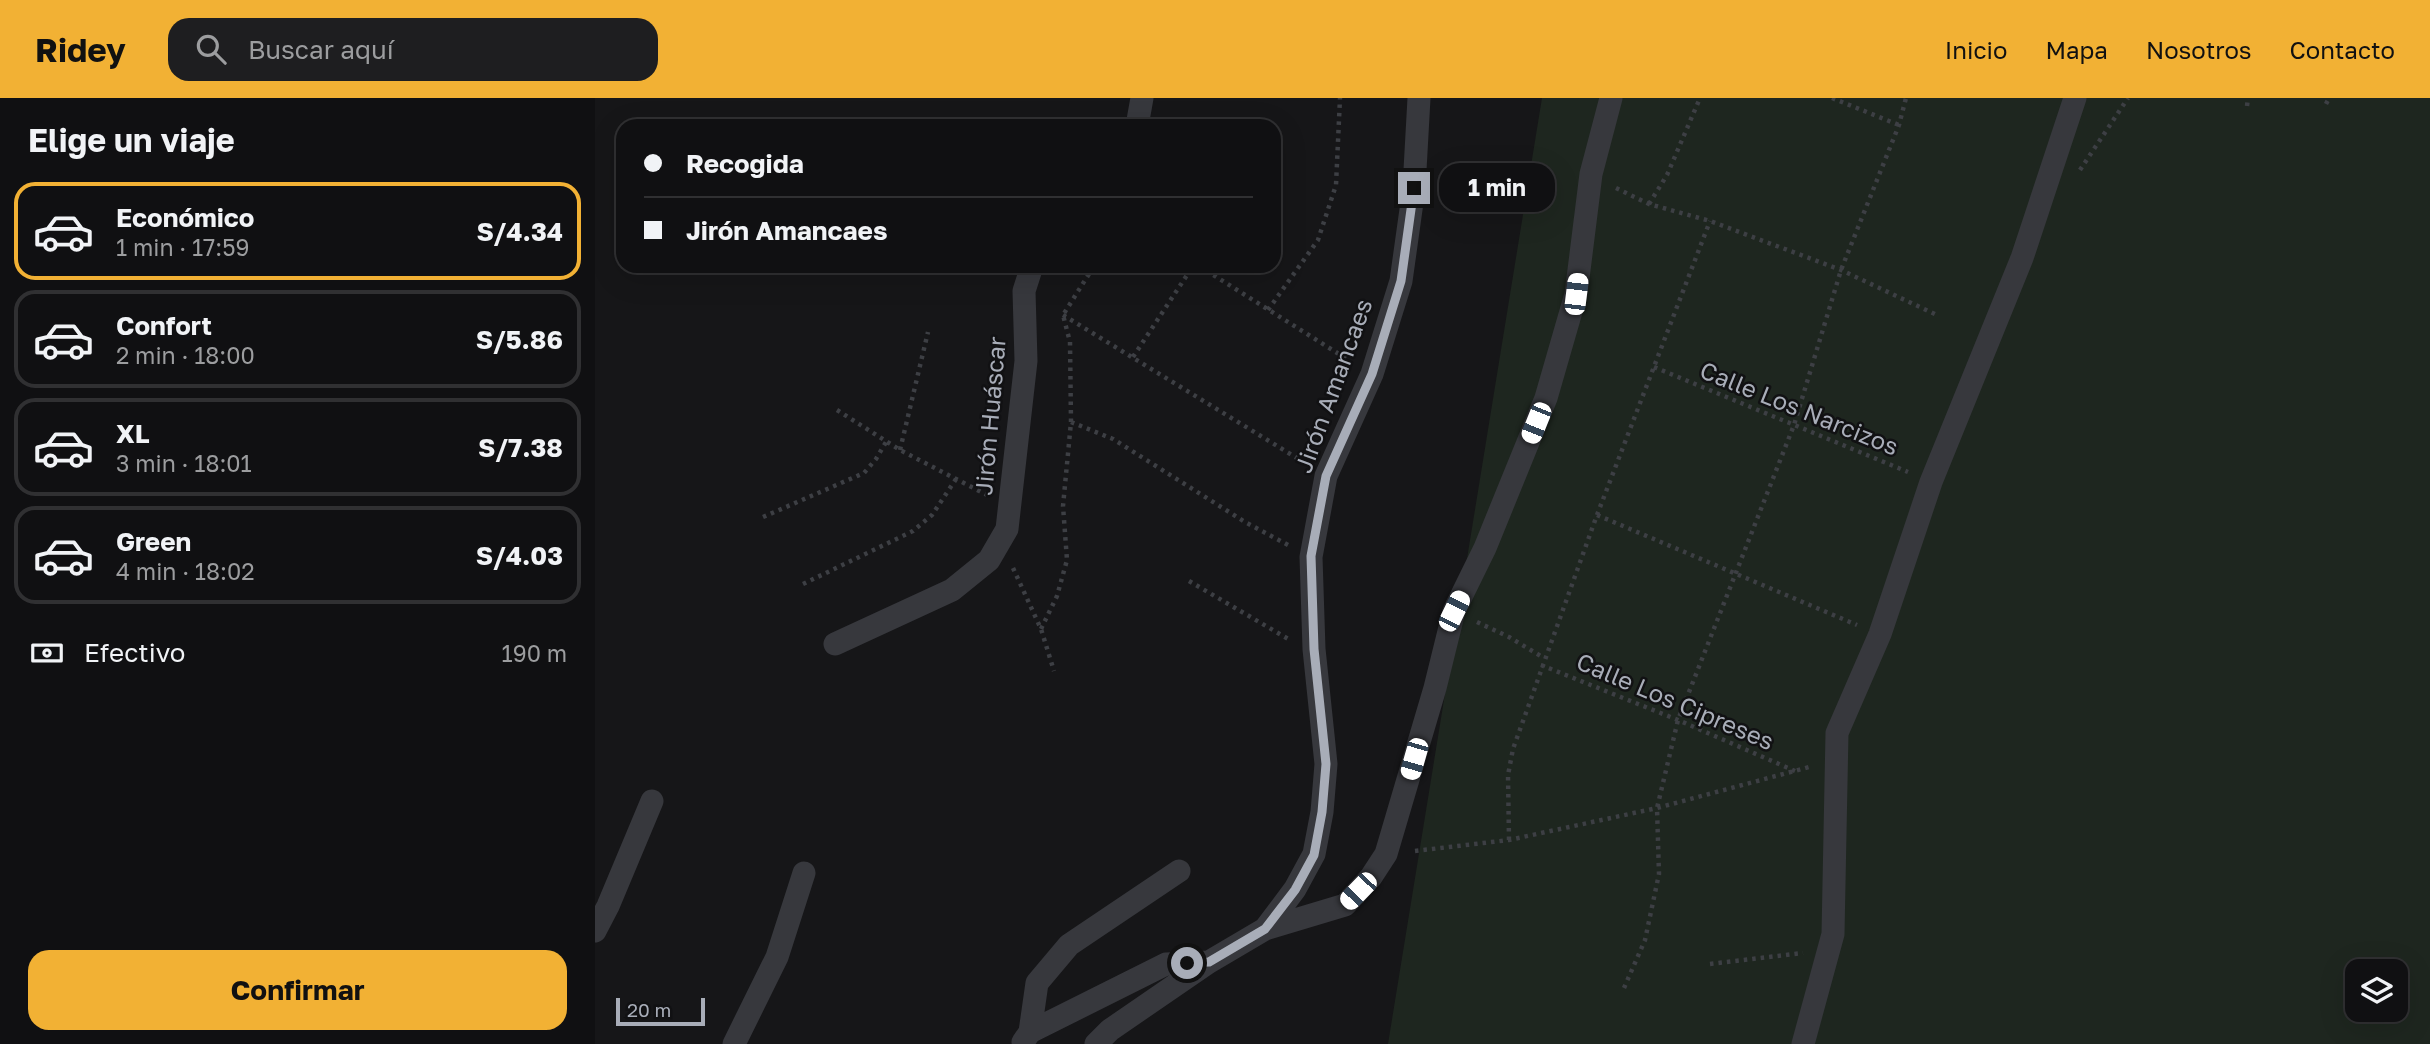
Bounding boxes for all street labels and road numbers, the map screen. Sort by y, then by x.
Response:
street label: Jirón Amancaes [1288,295,1378,476]
street label: Jirón Huáscar [968,335,1011,496]
street label: Calle Los Narcizos [1696,355,1903,461]
street label: Calle Los Cipreses [1573,646,1779,755]

